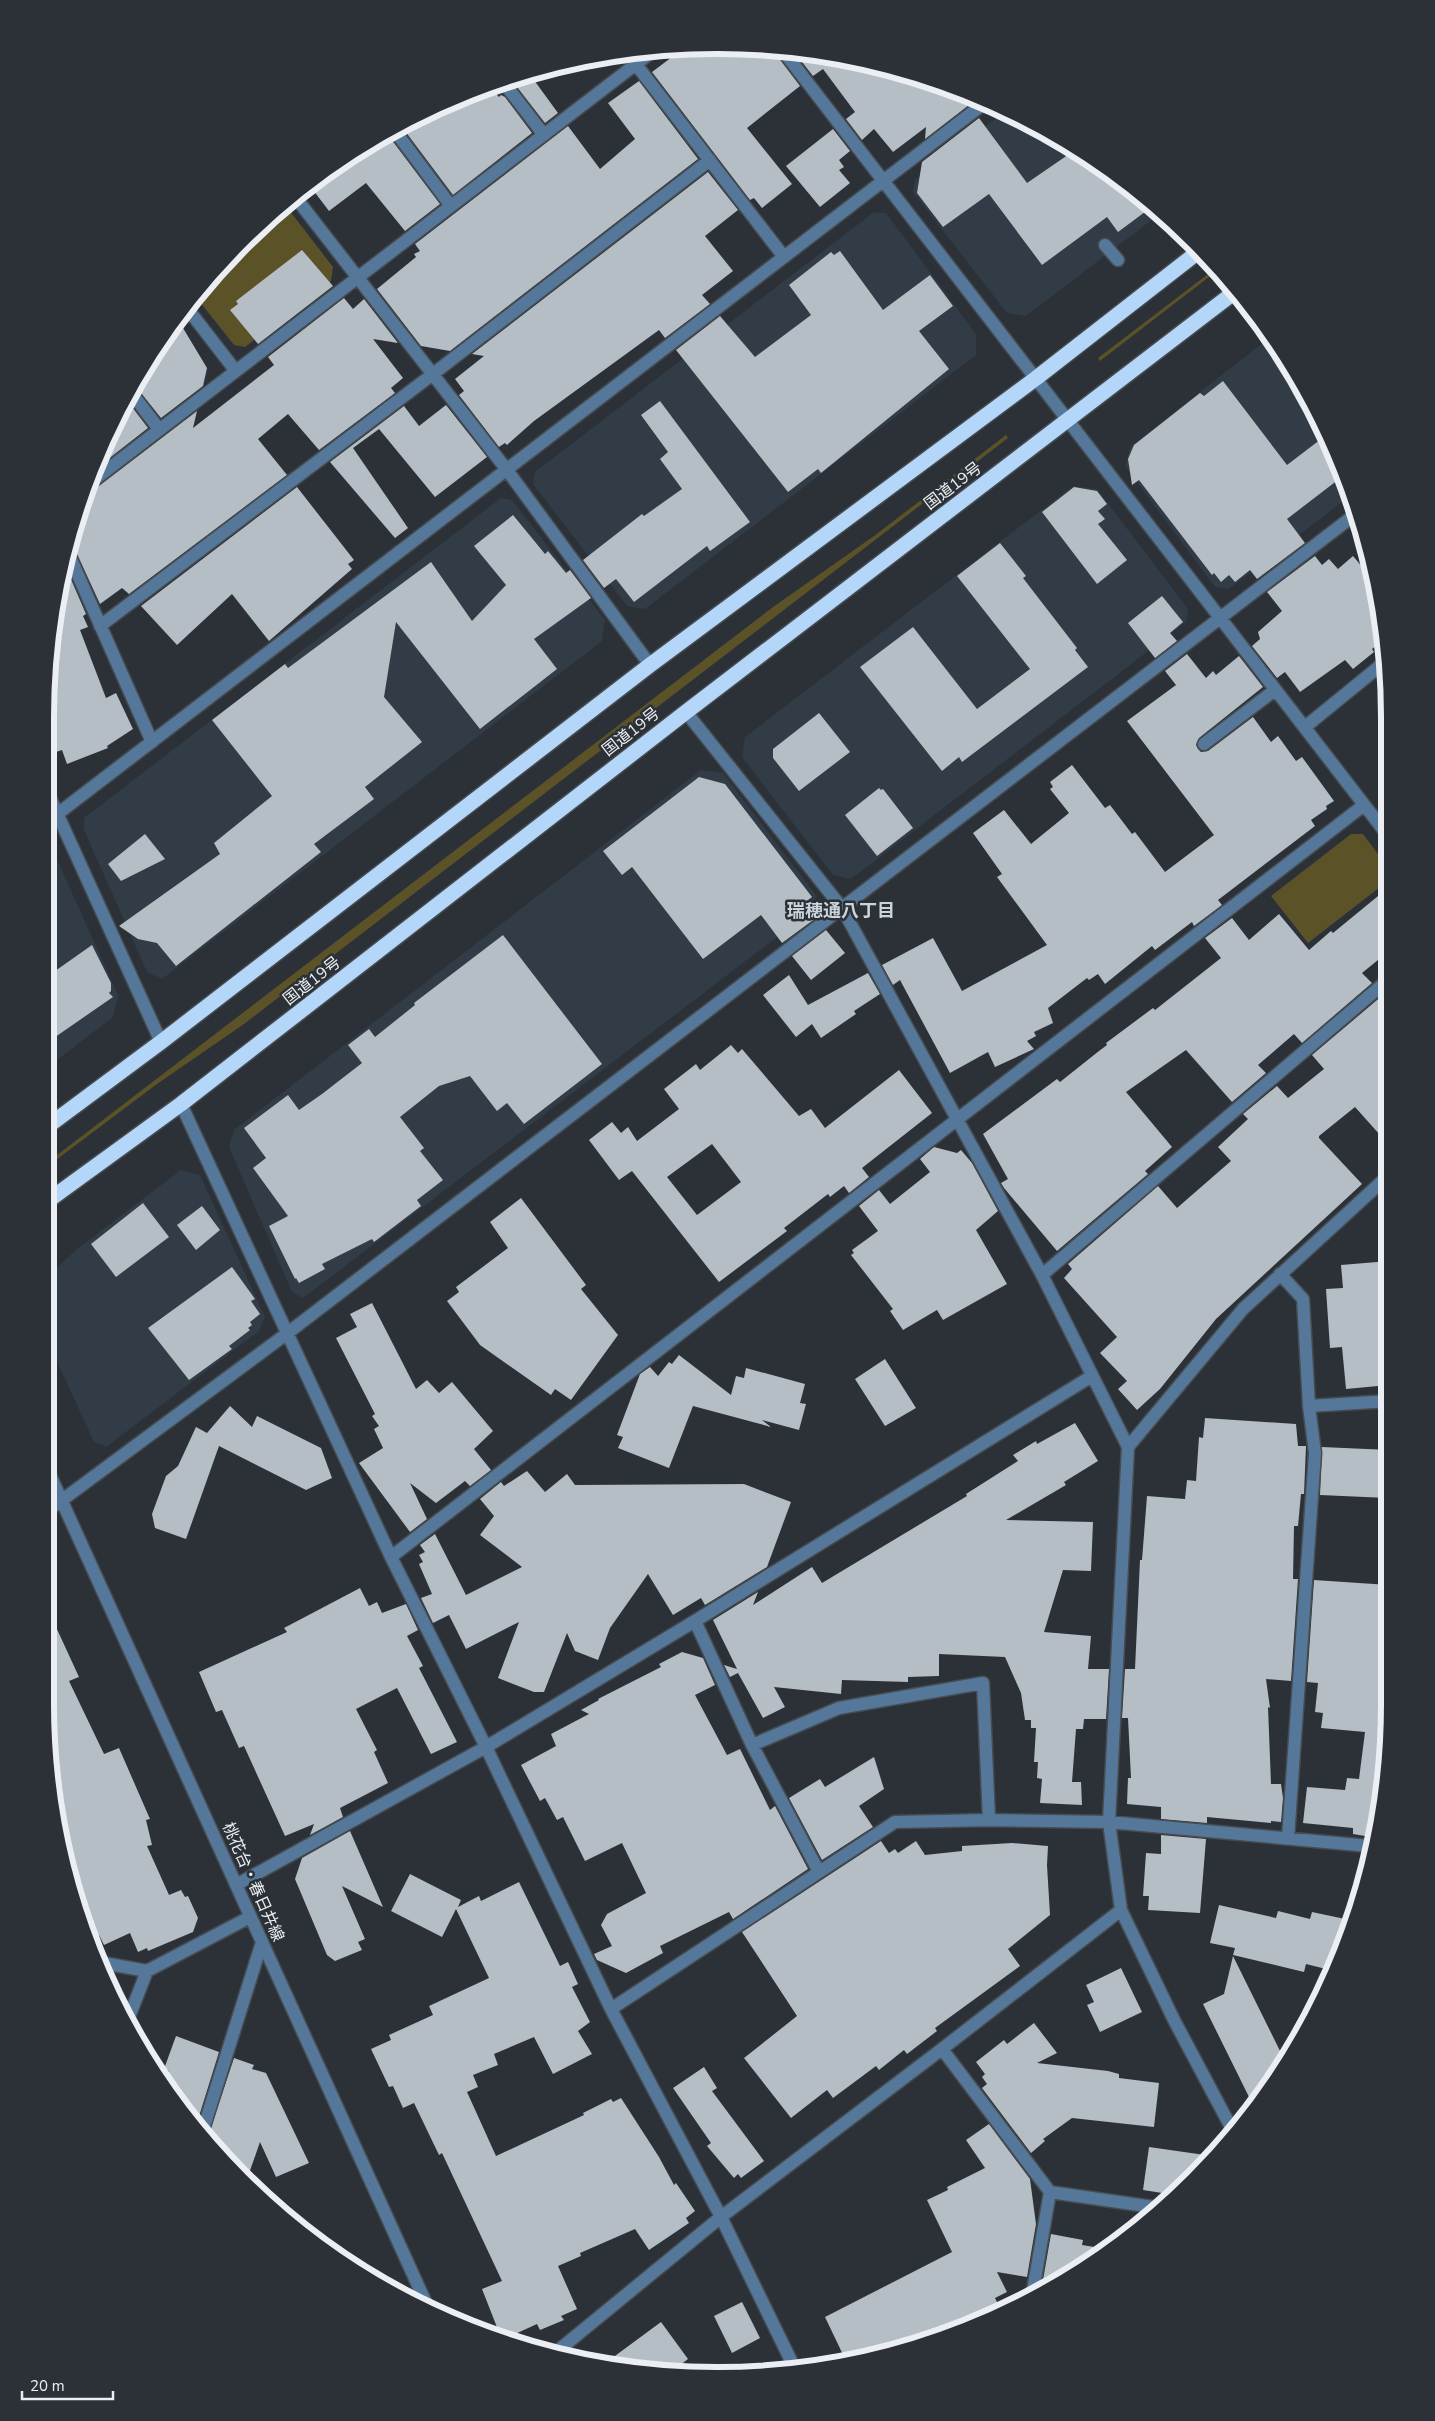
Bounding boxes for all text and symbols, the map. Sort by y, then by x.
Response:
street label: 国道19号 [920,457,986,515]
street label: 国道19号 [598,703,664,761]
district label: 瑞穂通八丁目 [787,899,895,923]
street label: 国道19号 [279,952,345,1010]
street label: 桃花台・春日井線 [217,1819,289,1945]
scale bar [22,2368,114,2400]
text: 20 m [30,2376,65,2396]

